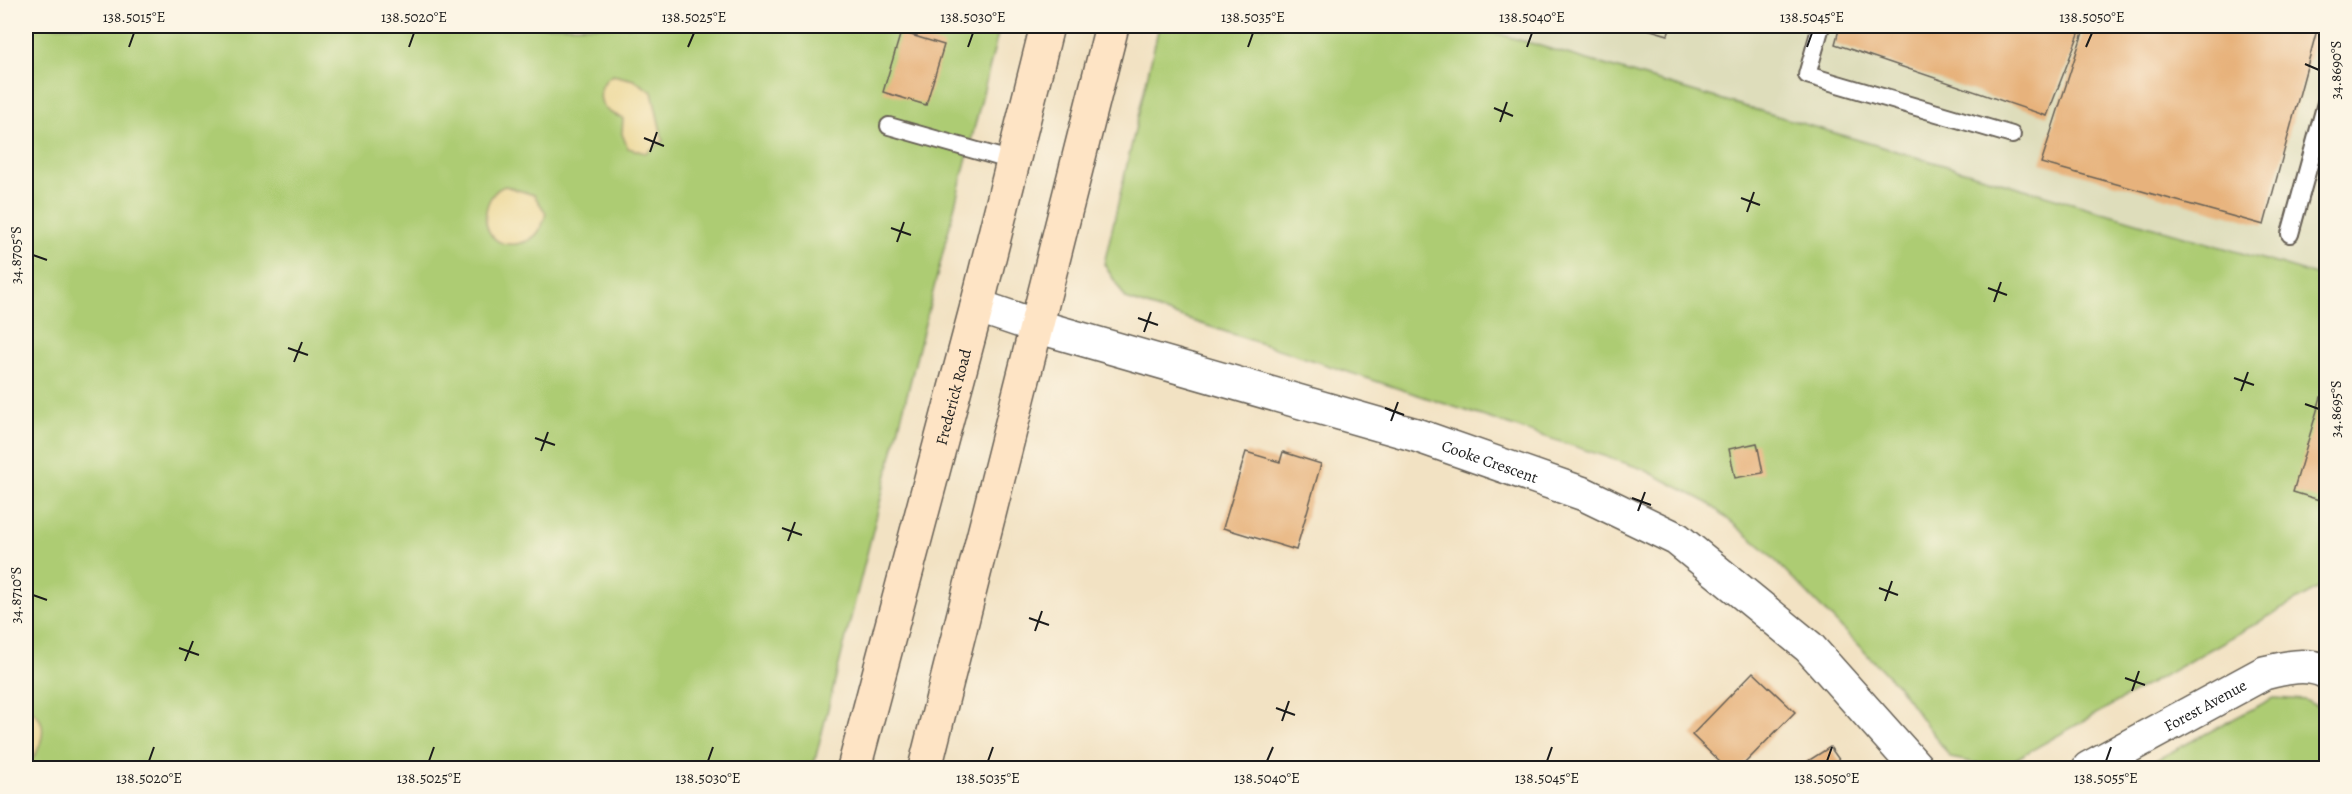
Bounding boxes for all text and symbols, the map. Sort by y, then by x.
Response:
text: 138.5015°E [103,7,165,27]
text: 138.5020°E [381,7,447,27]
text: 138.5025°E [662,7,726,27]
text: 138.5030°E [940,7,1006,27]
text: 138.5035°E [1221,7,1285,27]
text: 138.5040°E [1499,7,1565,27]
text: 138.5045°E [1780,7,1844,27]
text: 138.5050°E [2059,7,2125,27]
text: 34.8690°S [2326,40,2346,100]
text: 34.8705°S [6,226,26,284]
street label: Frederick Road [930,346,977,448]
text: 34.8695°S [2326,380,2346,438]
street label: Cooke Crescent [1438,435,1541,489]
text: 34.8710°S [6,567,26,623]
street label: Forest Avenue [2160,674,2251,737]
text: 138.5020°E [116,768,182,788]
text: 138.5025°E [397,768,461,788]
text: 138.5030°E [675,768,741,788]
text: 138.5035°E [956,768,1020,788]
text: 138.5040°E [1234,768,1300,788]
text: 138.5045°E [1515,768,1579,788]
text: 138.5050°E [1794,768,1860,788]
text: 138.5055°E [2074,768,2138,788]

